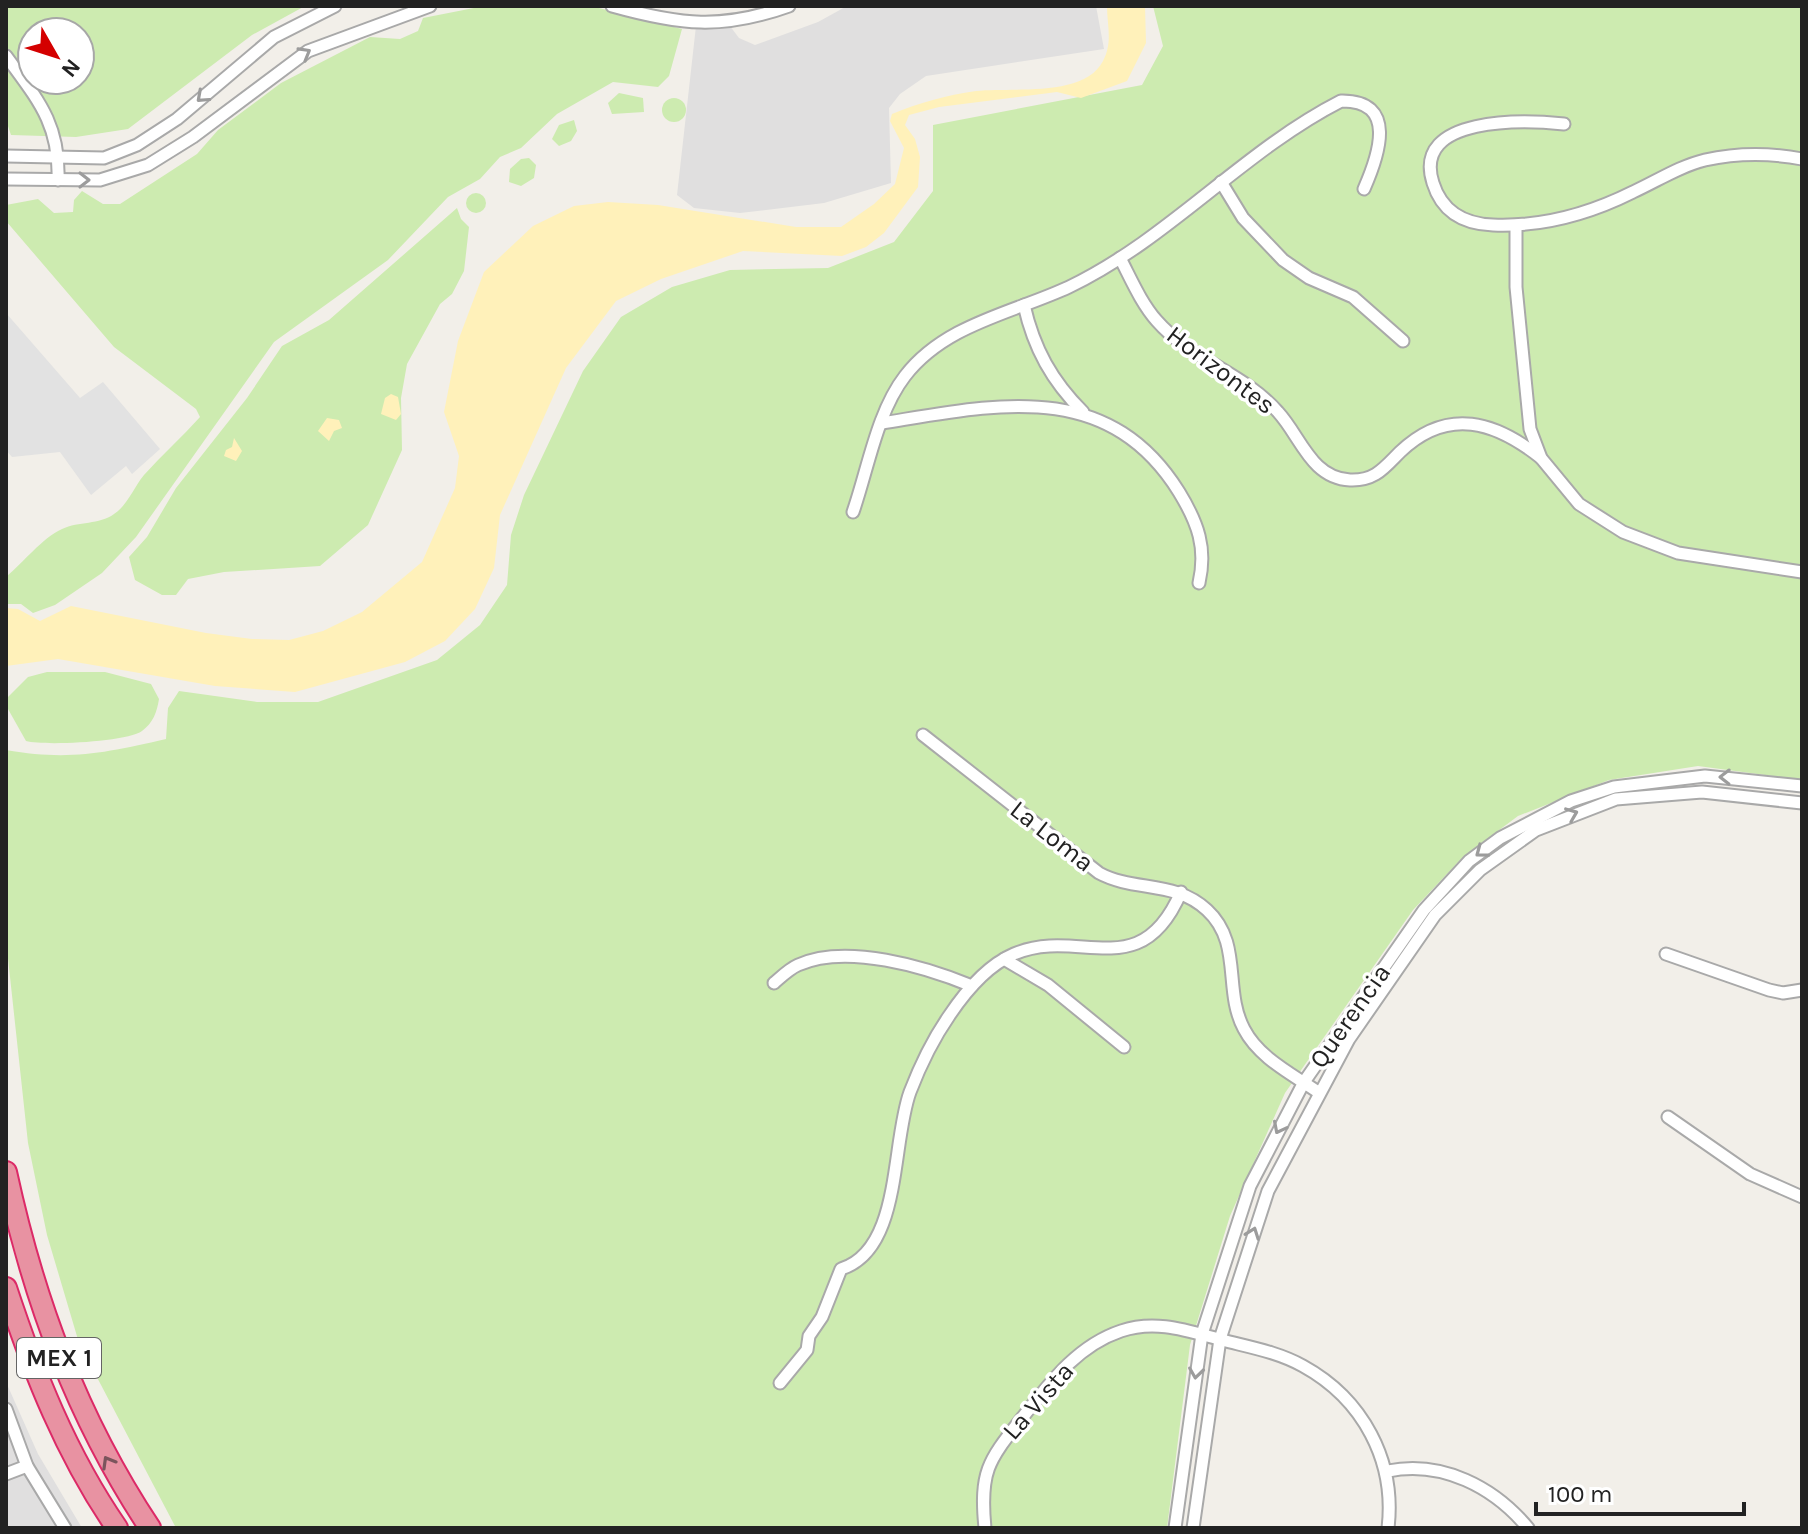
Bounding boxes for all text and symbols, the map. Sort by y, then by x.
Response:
north arrow [16,16,96,96]
one-way arrow [296,47,311,63]
text: N [56,54,86,82]
one-way arrow [197,87,212,102]
one-way arrow [78,171,91,189]
street label: Horizontes [1161,319,1281,421]
one-way arrow [1718,768,1731,785]
street label: La Loma [1004,794,1100,878]
one-way arrow [1564,807,1578,824]
one-way arrow [1476,842,1490,856]
street label: Querencia [1303,958,1397,1074]
one-way arrow [1273,1119,1288,1134]
one-way arrow [1243,1227,1259,1241]
road number: MEX 1 [17,1338,101,1378]
street label: La Vista [996,1356,1080,1446]
one-way arrow [1188,1366,1205,1380]
one-way arrow [102,1456,118,1471]
scale bar [1536,1466,1744,1516]
text: 100 m [1548,1480,1613,1508]

